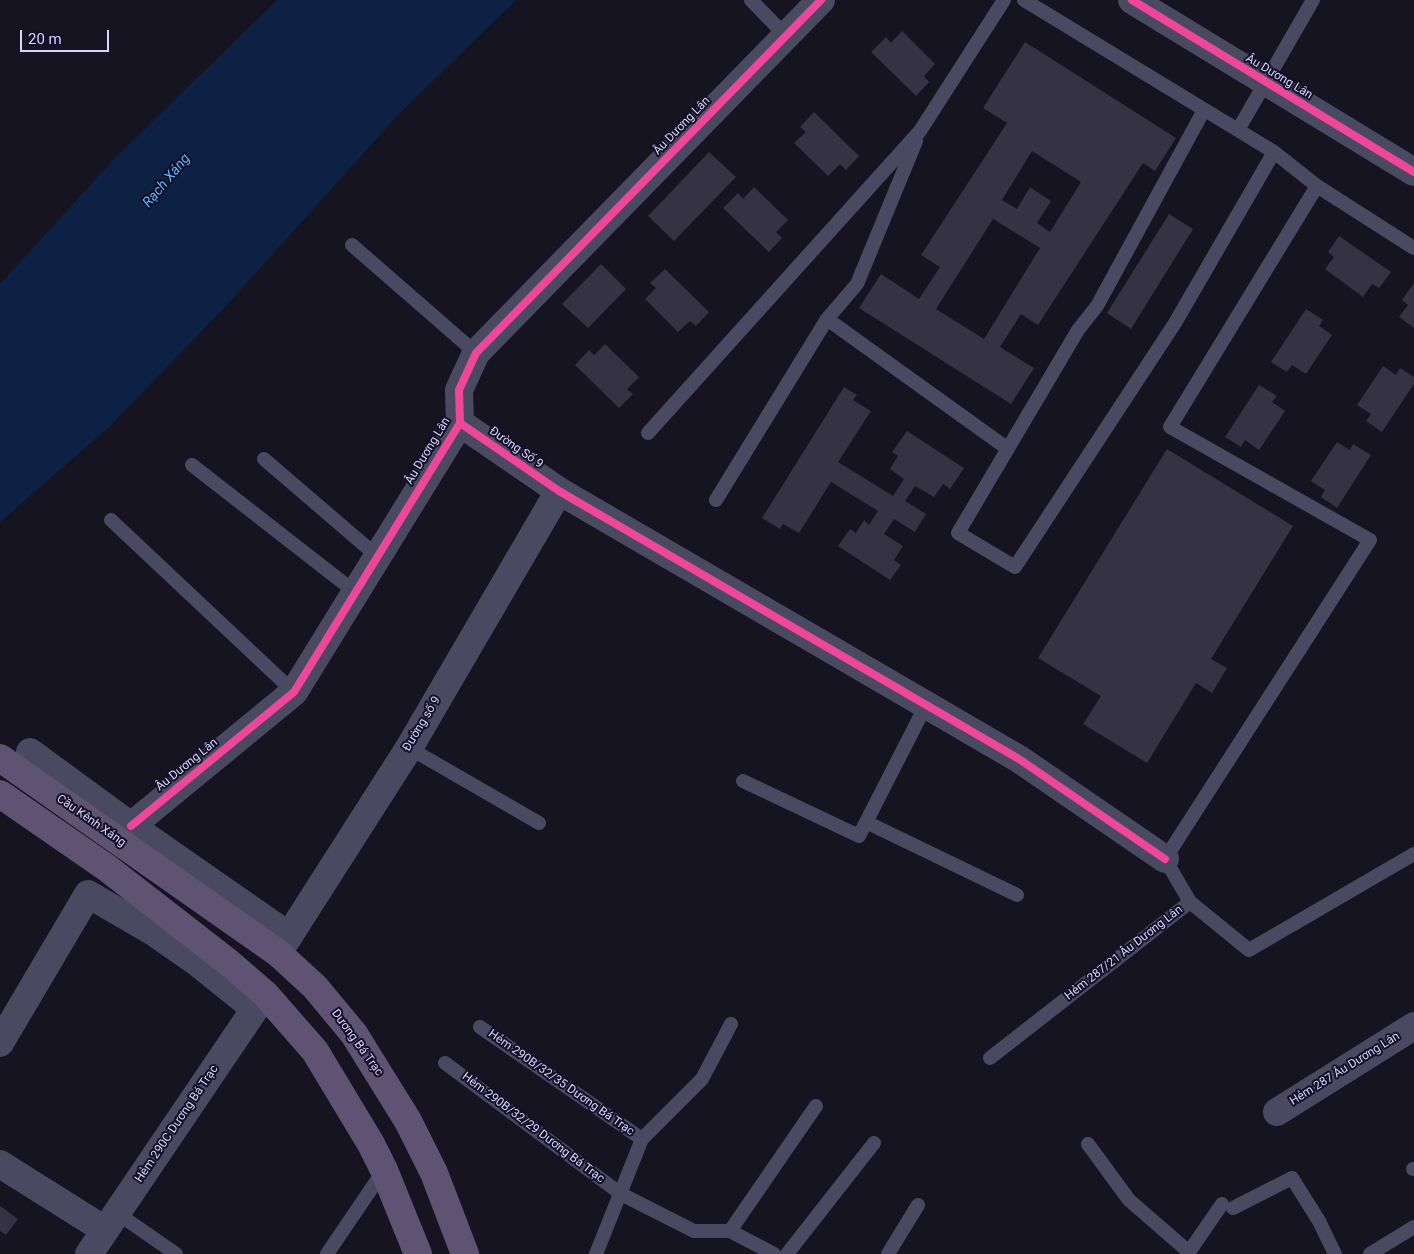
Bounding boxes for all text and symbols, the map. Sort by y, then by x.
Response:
scale bar [22,20,111,52]
text: 20 m [28,30,62,48]
street label: Âu Dương Lân [1243,51,1315,103]
street label: Âu Dương Lân [651,94,713,158]
water label: Rạch Xáng [140,151,194,211]
street label: Âu Dương Lân [402,415,454,487]
street label: Đường Số 9 [486,424,546,472]
street label: Đường số 9 [400,694,444,754]
street label: Âu Dương Lân [153,736,221,794]
street label: Cầu Kênh Xáng [54,792,128,850]
street label: Hẻm 287/21 Âu Dương Lân [1062,903,1186,1003]
street label: Dương Bá Trạc [328,1007,386,1079]
street label: Hẻm 290B/32/35 Dương Bá Trạc [485,1027,637,1139]
street label: Hẻm 287 Âu Dương Lân [1287,1029,1403,1109]
street label: Hẻm 290C Dương Bá Trạc [132,1063,222,1185]
street label: Hẻm 290B/32/29 Dương Bá Trạc [459,1070,607,1186]

